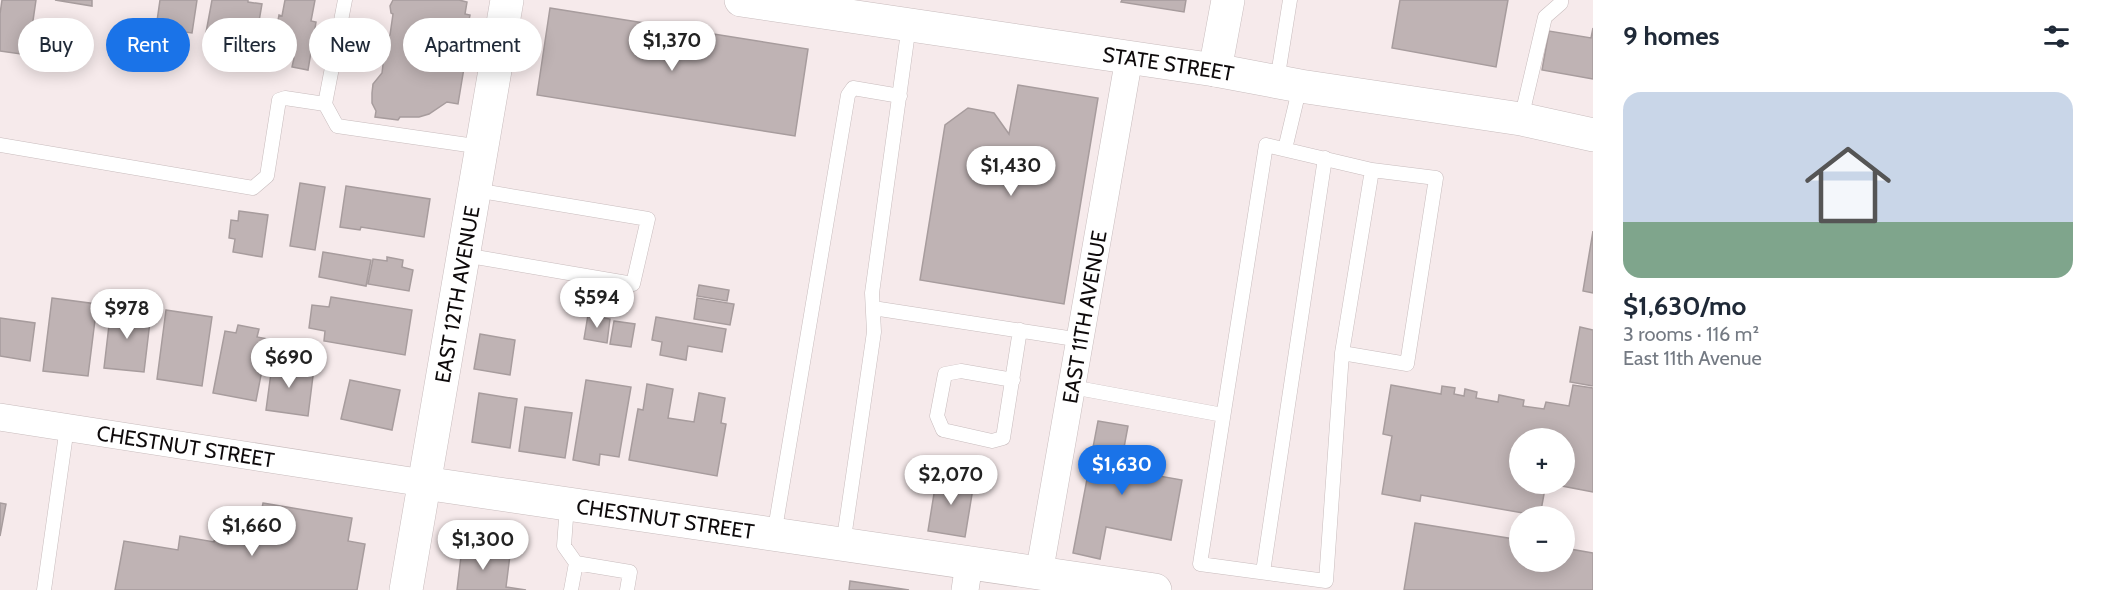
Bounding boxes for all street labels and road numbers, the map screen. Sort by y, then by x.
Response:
street label: STATE STREET [1101,41,1236,86]
street label: EAST 12TH AVENUE [429,204,484,385]
street label: EAST 11TH AVENUE [1056,228,1111,405]
street label: CHESTNUT STREET [95,420,276,472]
street label: CHESTNUT STREET [575,493,756,544]

